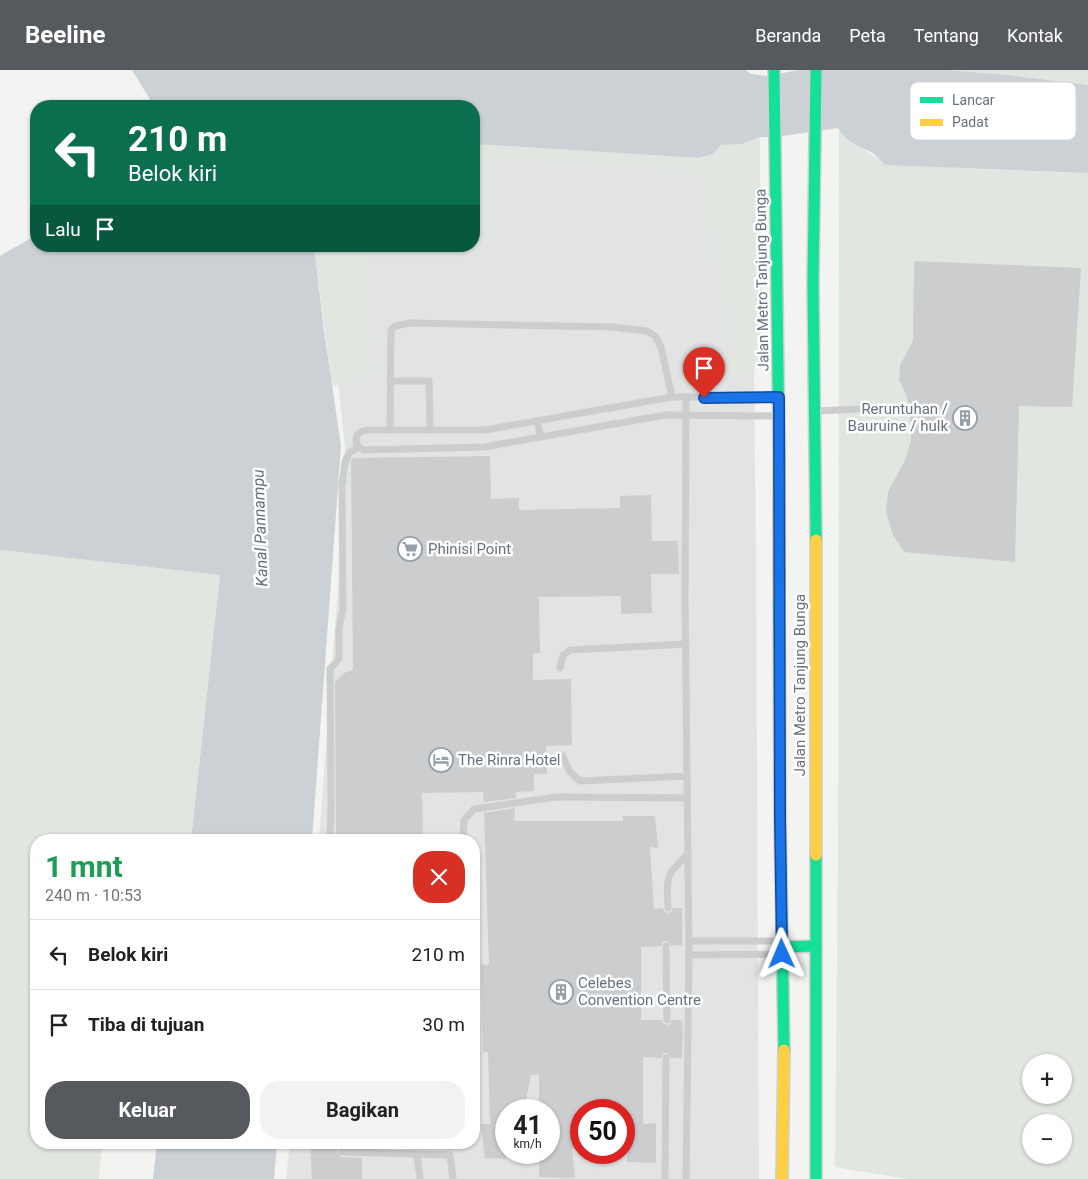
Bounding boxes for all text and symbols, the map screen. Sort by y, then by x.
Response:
text: Beeline [25,21,105,49]
text: Beranda [755,25,821,46]
text: Peta [849,25,886,46]
text: Tentang [914,25,979,46]
text: Kontak [1007,25,1063,46]
legend [910,82,1076,140]
text: Lancar [952,92,995,108]
text: Padat [952,114,989,130]
text: 210 m [128,119,227,160]
icon: left [45,120,110,185]
text: Belok kiri [128,161,217,186]
street label: Jalan Metro Tanjung Bunga [751,189,773,371]
icon: arrive [91,215,119,243]
text: Lalu [45,218,81,241]
pin [683,347,725,398]
icon: arrive [690,354,718,382]
place label: Reruntuhan / Bauruine / hulk [848,400,948,435]
building icon: Reruntuhan / Bauruine / hulk [952,405,978,431]
water label: Kanal Pannampu [248,469,272,587]
supermarket icon: Phinisi Point [397,536,423,562]
place label: Phinisi Point [428,540,511,558]
street label: Jalan Metro Tanjung Bunga [791,594,809,776]
hotel icon: The Rinra Hotel [428,747,454,773]
place label: The Rinra Hotel [458,751,561,769]
text: 1 mnt [45,849,123,884]
button: close [413,851,465,903]
text: 240 m · 10:53 [45,886,142,905]
position arrow [755,927,807,979]
icon: left [45,941,73,969]
text: Belok kiri [88,943,168,966]
text: 210 m [412,943,465,966]
place label: Celebes Convention Centre [578,974,701,1009]
building icon: Celebes Convention Centre [548,979,574,1005]
icon: arrive [45,1011,73,1039]
text: Tiba di tujuan [88,1013,204,1036]
text: 30 m [422,1013,465,1036]
map controls [1022,1054,1072,1164]
button: + [1022,1054,1072,1104]
button: Keluar [45,1081,250,1139]
button: Bagikan [260,1081,465,1139]
speed limit sign: 50 [570,1099,635,1164]
text: 41 [513,1111,542,1140]
button: − [1022,1114,1072,1164]
text: km/h [513,1137,542,1151]

